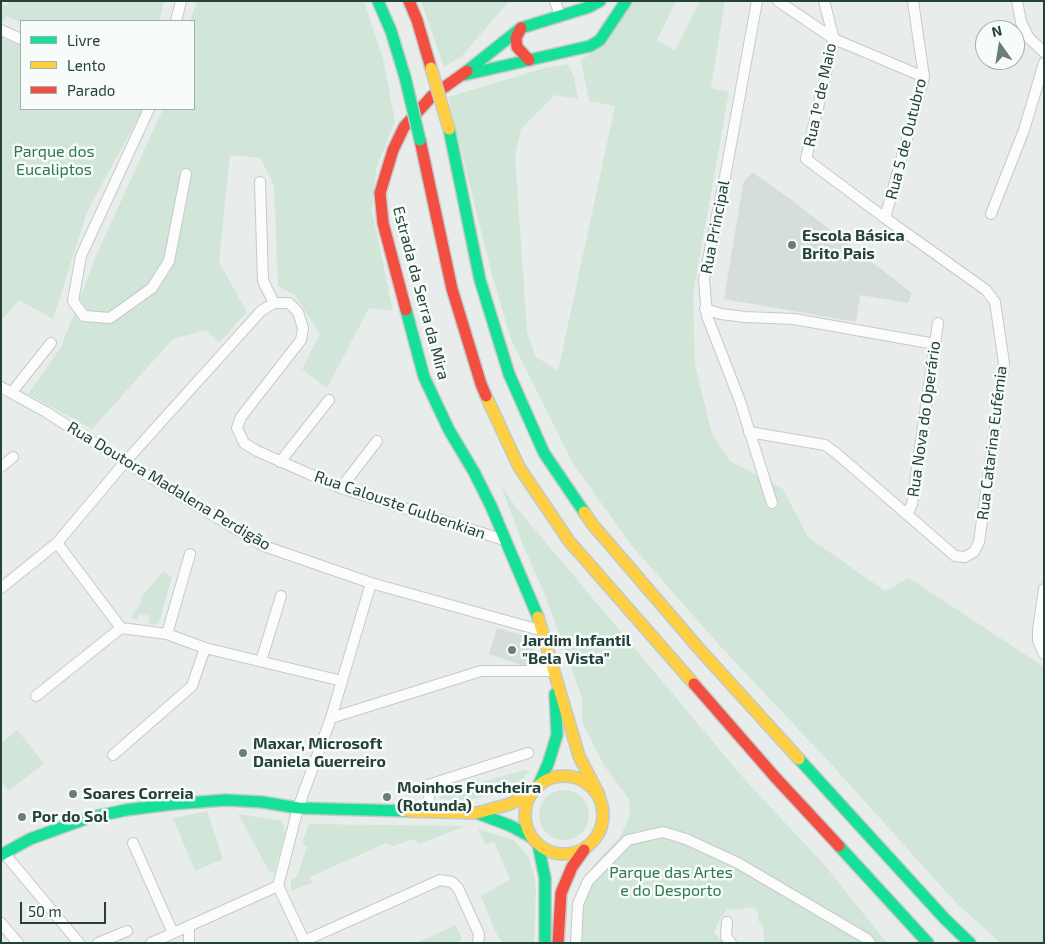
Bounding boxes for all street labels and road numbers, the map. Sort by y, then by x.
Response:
street label: Rua 1º de Maio [800,41,840,149]
street label: Rua 5 de Outubro [882,76,930,202]
street label: Rua Principal [697,178,733,276]
street label: Estrada da Serra da Mira [389,204,453,382]
street label: Rua Nova do Operário [904,340,944,498]
street label: Rua Catarina Eufémia [973,365,1011,521]
street label: Rua Doutora Madalena Perdigão [64,418,274,554]
street label: Rua Calouste Gulbenkian [312,467,488,543]

